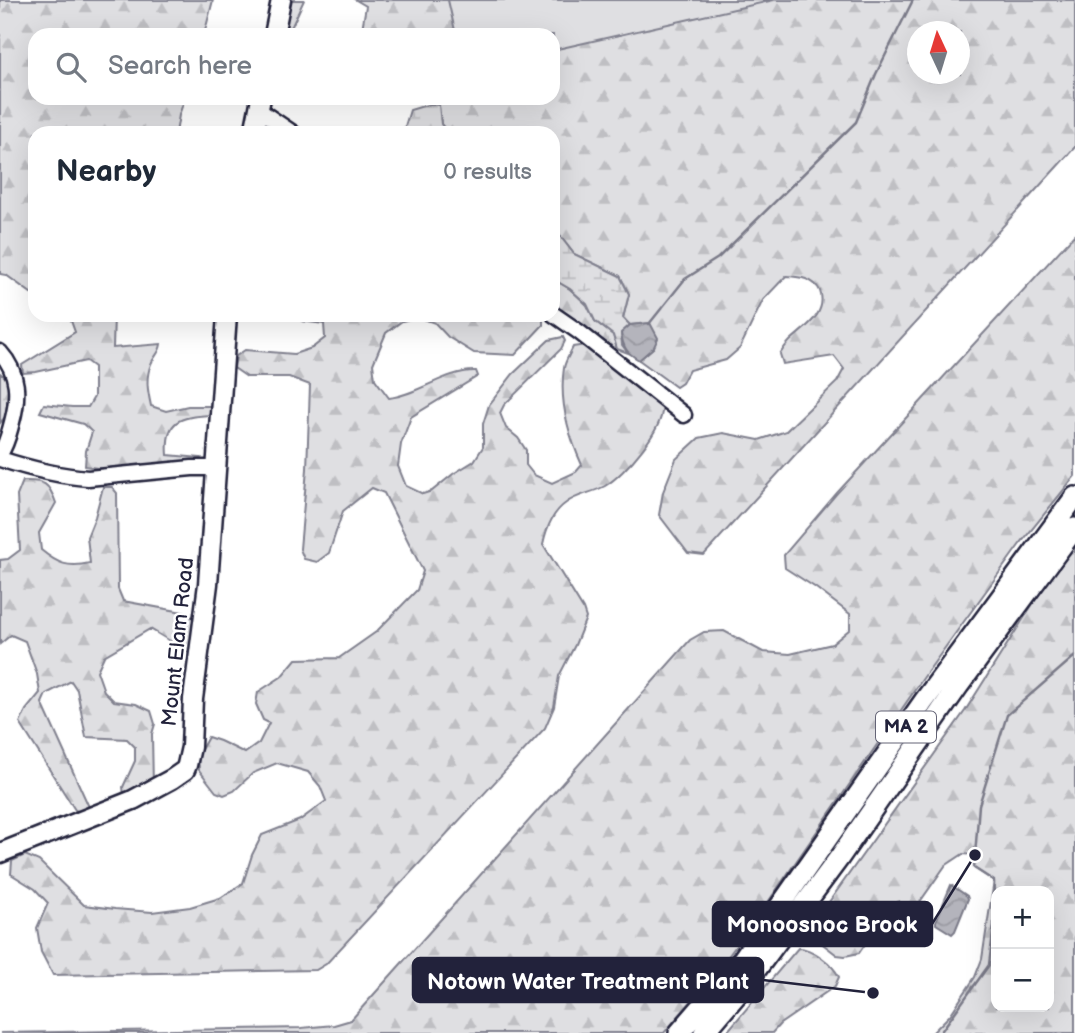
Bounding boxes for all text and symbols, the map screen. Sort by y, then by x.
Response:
north arrow [907,21,970,84]
search box [28,28,560,105]
icon: search [52,48,90,86]
text: Search here [108,51,252,82]
text: Nearby [56,154,156,190]
text: 0 results [443,158,532,186]
street label: Mount Elam Road [157,556,199,728]
road number: MA 2 [876,712,936,742]
map controls [991,886,1054,1012]
button: + [991,886,1054,949]
callout: Monoosnoc Brook [713,902,932,946]
text: Monoosnoc Brook [726,911,918,939]
button: − [991,949,1054,1012]
callout: Notown Water Treatment Plant [413,958,763,1002]
text: Notown Water Treatment Plant [427,968,749,996]

